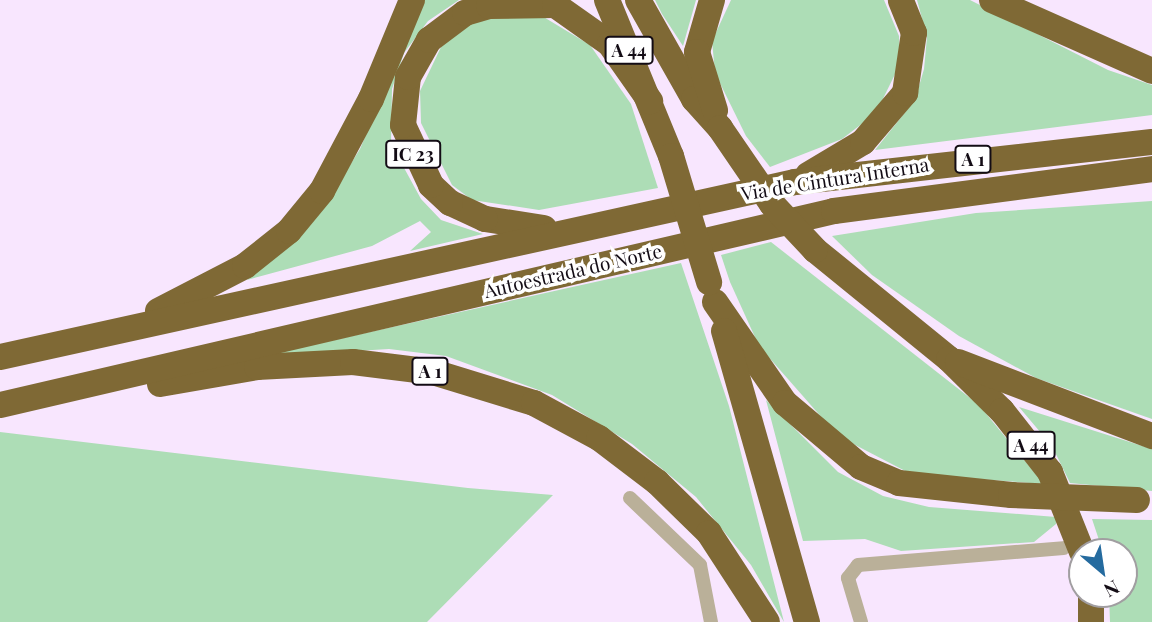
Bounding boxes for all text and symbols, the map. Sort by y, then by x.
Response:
road number: A 44 [603,36,655,64]
road number: IC 23 [385,140,441,168]
road number: A 1 [954,144,992,174]
street label: Via de Cintura Interna [739,153,931,205]
street label: Autoestrada do Norte [482,239,664,303]
road number: A 1 [411,356,449,386]
road number: A 44 [1005,430,1057,460]
north arrow [1068,538,1138,608]
text: N [1100,575,1125,604]

